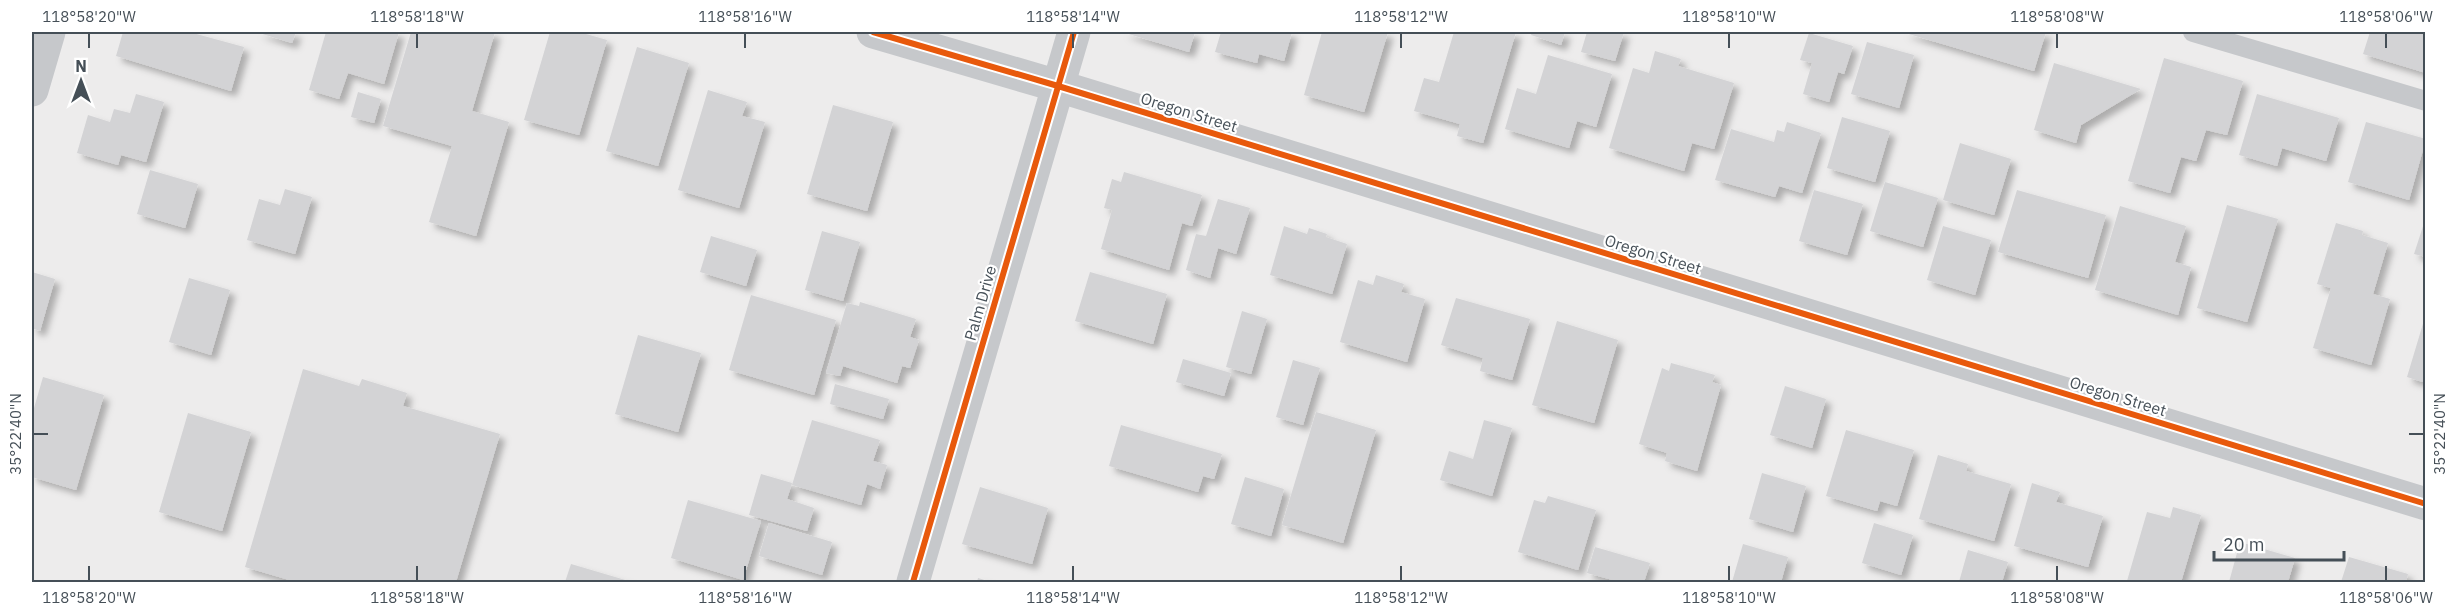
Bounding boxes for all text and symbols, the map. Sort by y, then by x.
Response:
text: 118°58'20"W [42,7,136,26]
text: 118°58'18"W [370,7,464,26]
text: 118°58'16"W [698,7,792,26]
text: 118°58'14"W [1026,7,1120,26]
text: 118°58'12"W [1354,7,1448,26]
text: 118°58'10"W [1682,7,1776,26]
text: 118°58'08"W [2010,7,2104,26]
text: 118°58'06"W [2339,7,2433,26]
north arrow [51,51,111,111]
text: N [75,56,87,76]
street label: Oregon Street [1138,88,1240,136]
street label: Oregon Street [1602,230,1704,278]
street label: Palm Drive [960,263,1000,343]
street label: Oregon Street [2067,372,2169,420]
text: 35°22'40"N [6,393,25,475]
text: 35°22'40"N [2430,393,2449,475]
scale bar [2214,524,2344,562]
text: 20 m [2223,533,2265,556]
text: 118°58'20"W [42,588,136,607]
text: 118°58'18"W [370,588,464,607]
text: 118°58'16"W [698,588,792,607]
text: 118°58'14"W [1026,588,1120,607]
text: 118°58'12"W [1354,588,1448,607]
text: 118°58'10"W [1682,588,1776,607]
text: 118°58'08"W [2010,588,2104,607]
text: 118°58'06"W [2339,588,2433,607]

